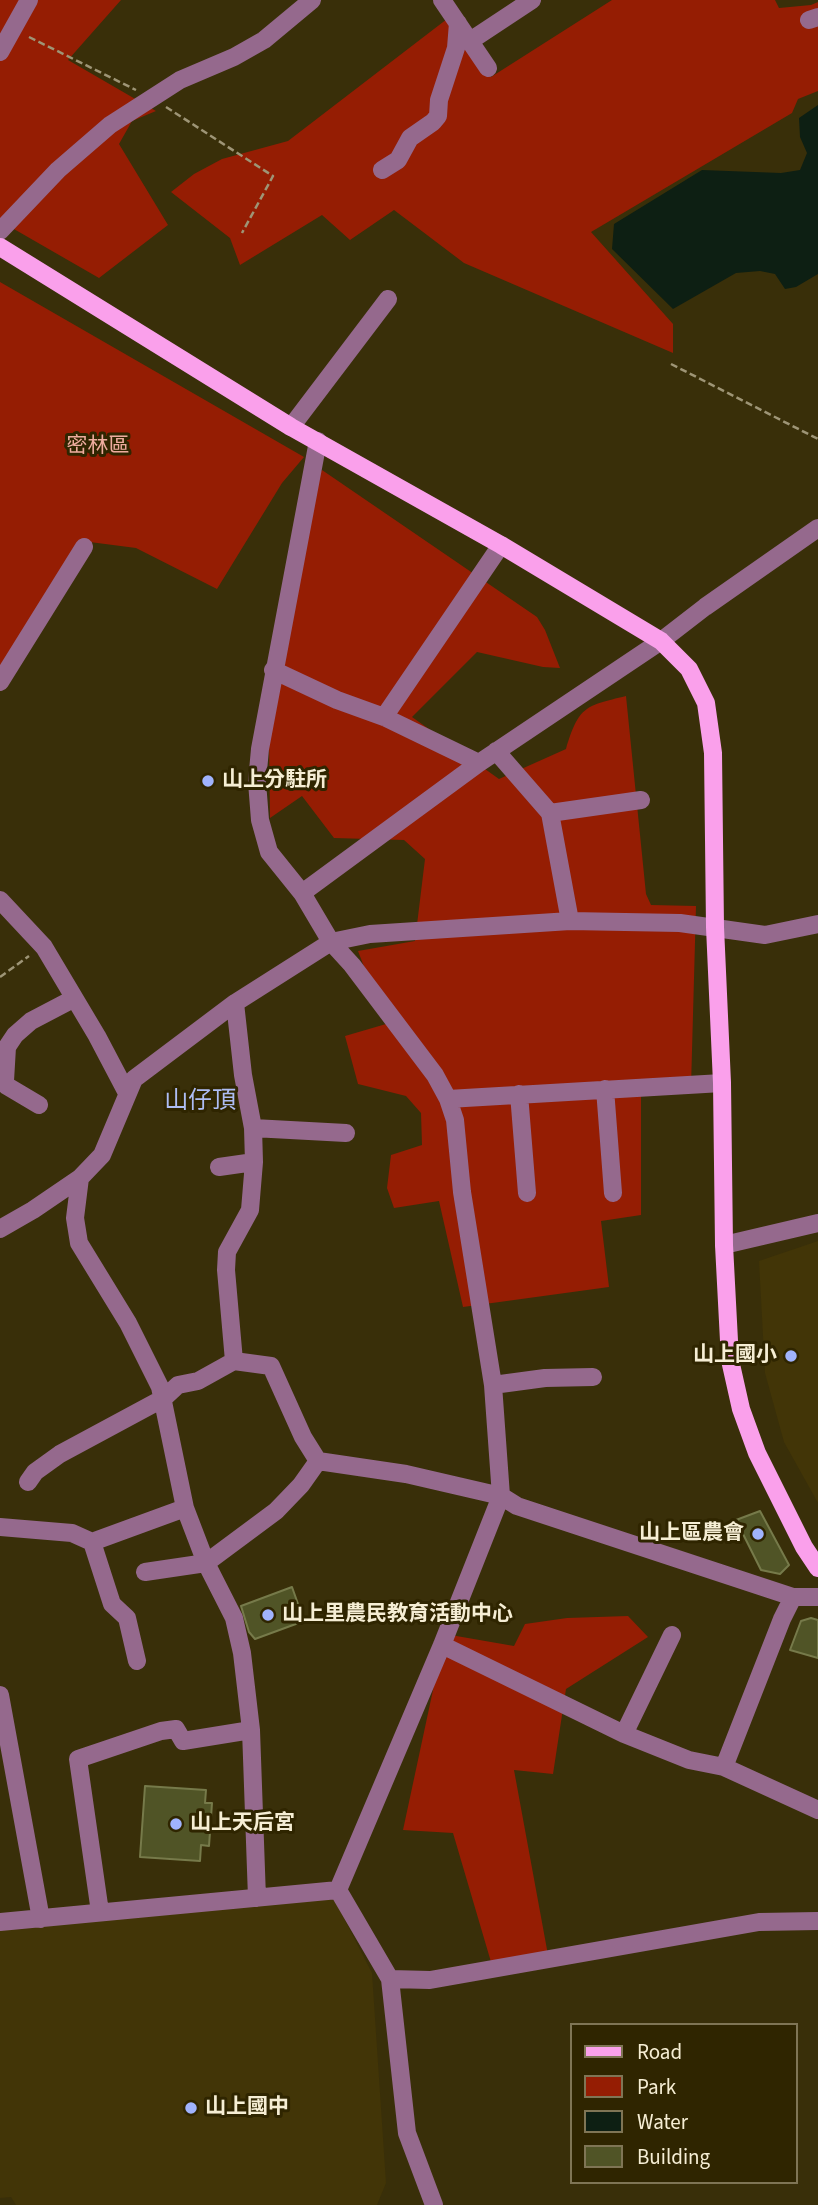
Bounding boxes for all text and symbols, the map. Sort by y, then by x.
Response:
park label: 密林區 [67,434,129,460]
place label: 山上分駐所 [222,768,327,794]
marker: 山上分駐所 [200,773,216,789]
district label: 山仔頂 [164,1089,236,1117]
place label: 山上國小 [693,1343,777,1369]
marker: 山上國小 [783,1348,799,1364]
place label: 山上區農會 [639,1521,744,1547]
marker: 山上區農會 [750,1526,766,1542]
place label: 山上里農民教育活動中心 [282,1602,513,1628]
marker: 山上里農民教育活動中心 [260,1607,276,1623]
place label: 山上天后宮 [190,1811,295,1837]
marker: 山上天后宮 [168,1816,184,1832]
legend [570,2023,797,2184]
text: Road [637,2037,682,2067]
text: Park [637,2072,676,2102]
place label: 山上國中 [205,2095,289,2121]
marker: 山上國中 [183,2100,199,2116]
text: Water [637,2107,688,2137]
text: Building [637,2142,710,2172]

